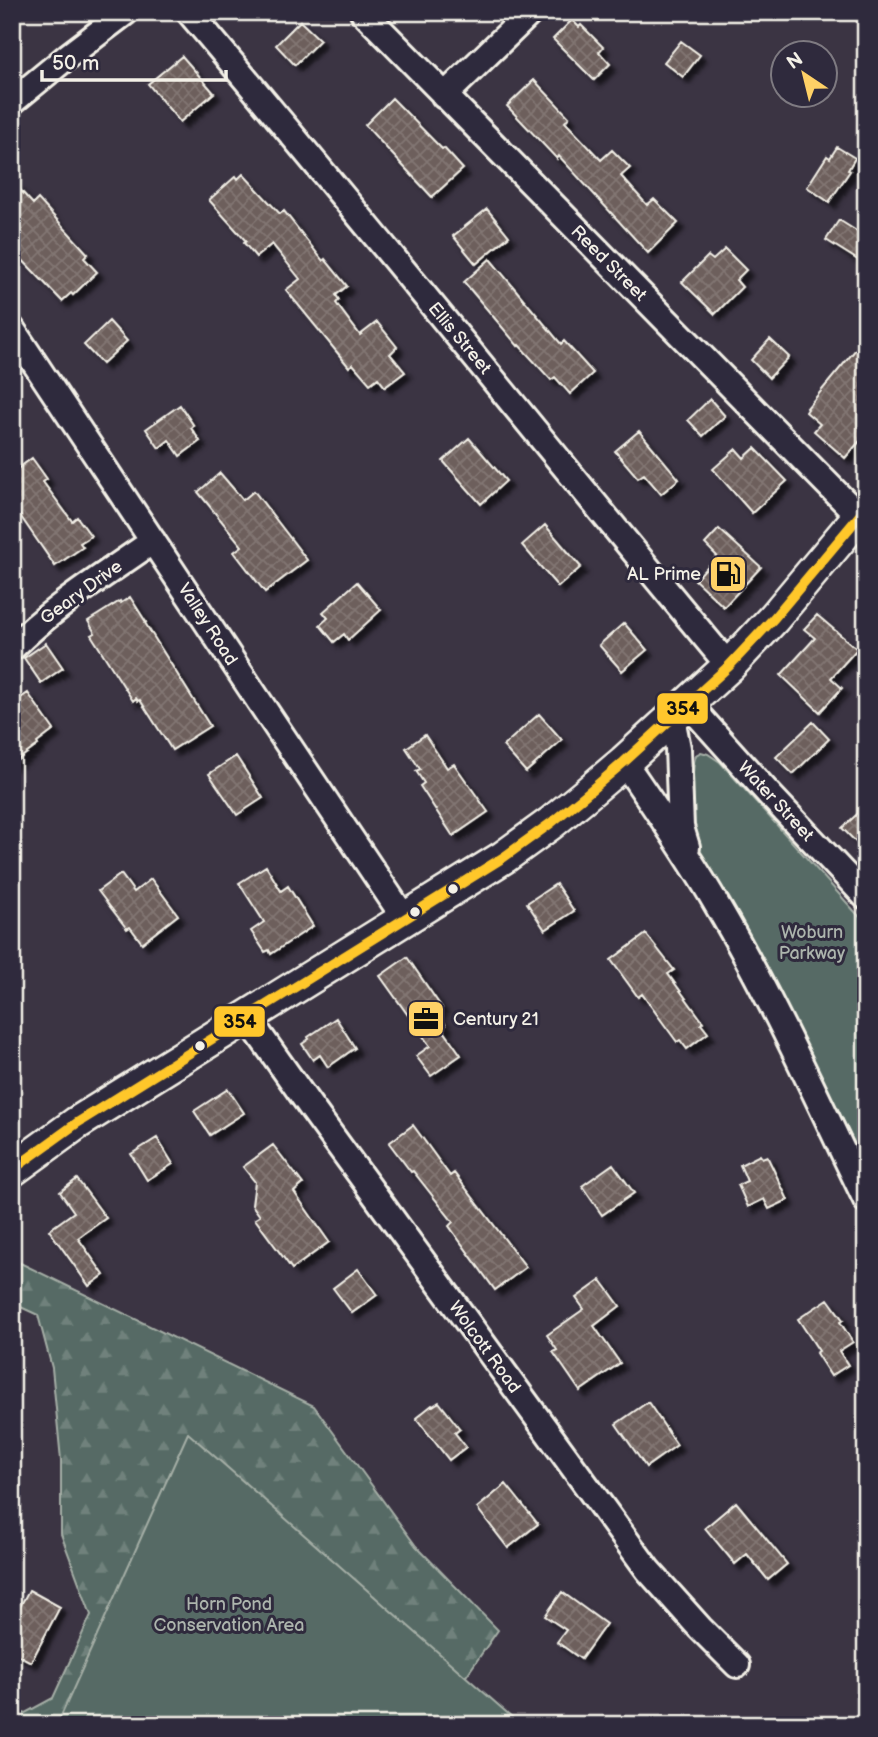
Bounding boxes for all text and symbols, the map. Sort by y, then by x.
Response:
scale bar [42,38,226,82]
north arrow [770,38,840,108]
text: N [783,48,808,75]
text: 50 m [52,51,99,76]
street label: Reed Street [566,221,651,306]
street label: Ellis Street [424,298,496,379]
fuel station icon: AL Prime [707,553,749,595]
street label: Geary Drive [36,556,127,629]
place label: AL Prime [627,564,701,585]
street label: Valley Road [173,579,242,669]
line badge: 354 [656,692,709,725]
text: 354 [666,698,700,721]
street label: Water Street [733,757,818,846]
unlabelled marker [446,882,460,896]
unlabelled marker [408,905,422,919]
park label: Woburn Parkway [779,922,846,964]
office icon: Century 21 [405,998,447,1040]
line badge: 354 [213,1005,266,1038]
place label: Century 21 [453,1009,539,1030]
text: 354 [223,1011,257,1034]
unlabelled marker [193,1039,207,1053]
street label: Wolcott Road [444,1297,525,1397]
park label: Horn Pond Conservation Area [154,1594,304,1636]

